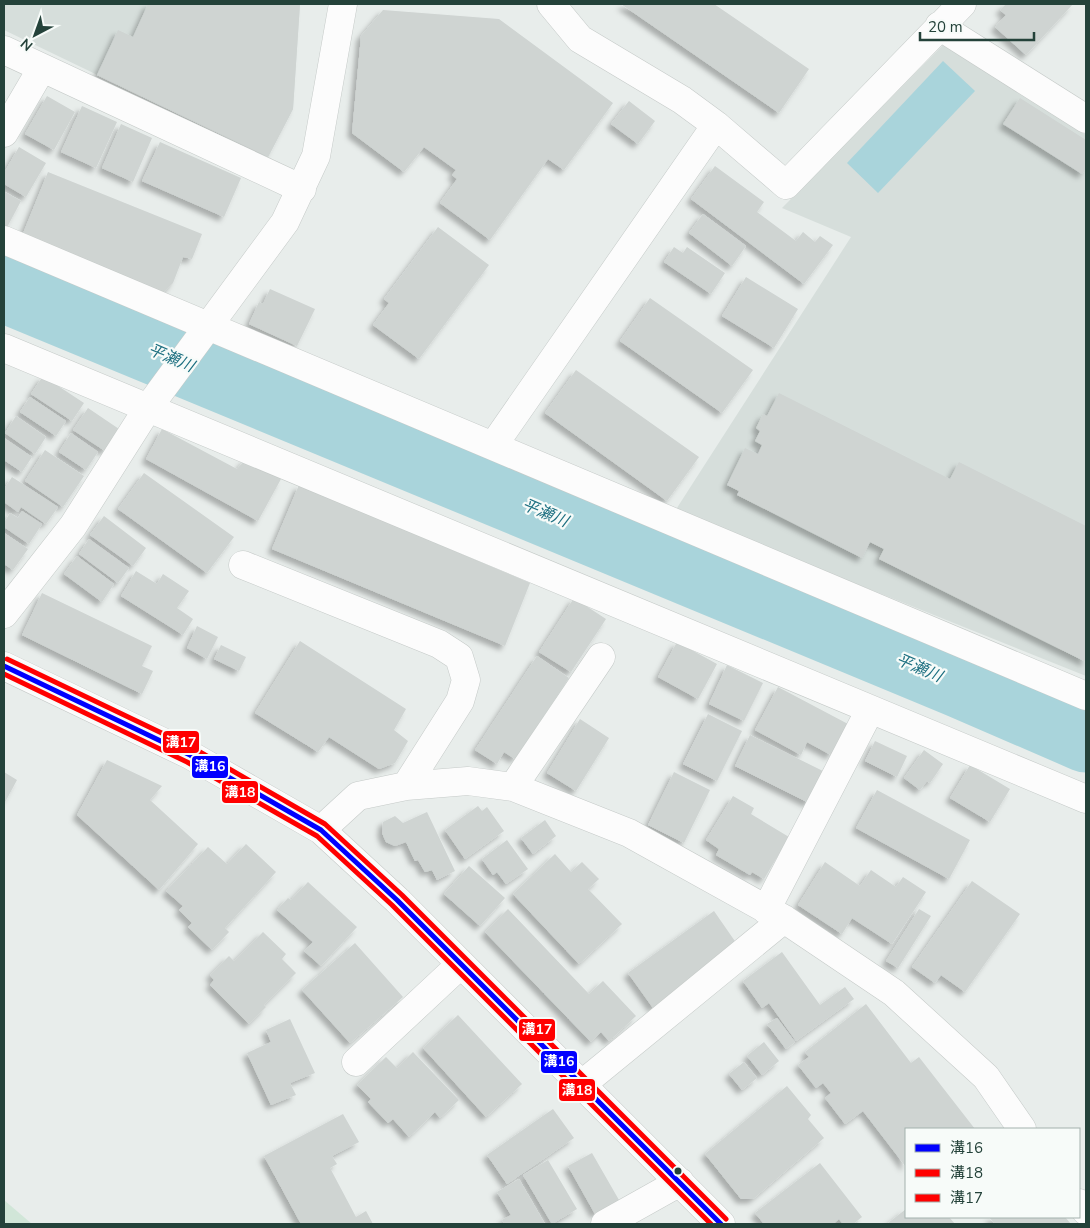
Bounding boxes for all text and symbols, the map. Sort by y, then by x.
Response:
north arrow [10,10,60,60]
scale bar [920,10,1034,42]
text: 20 m [928,17,963,37]
text: N [17,34,37,55]
water label: 平瀬川 [145,338,199,378]
water label: 平瀬川 [519,493,573,533]
water label: 平瀬川 [893,648,947,688]
line badge: 溝17 [162,730,200,754]
text: 溝17 [166,733,196,752]
line badge: 溝16 [191,755,229,779]
text: 溝16 [195,757,225,776]
line badge: 溝18 [221,780,259,804]
text: 溝18 [225,783,255,802]
line badge: 溝17 [518,1018,556,1042]
text: 溝17 [522,1020,552,1039]
line badge: 溝16 [540,1050,578,1074]
text: 溝16 [544,1052,574,1071]
line badge: 溝18 [558,1078,596,1102]
text: 溝18 [562,1081,592,1100]
legend [905,1128,1080,1218]
text: 溝16 [950,1138,983,1158]
text: 溝18 [950,1163,983,1183]
unlabelled marker [673,1166,683,1176]
text: 溝17 [950,1188,983,1208]

